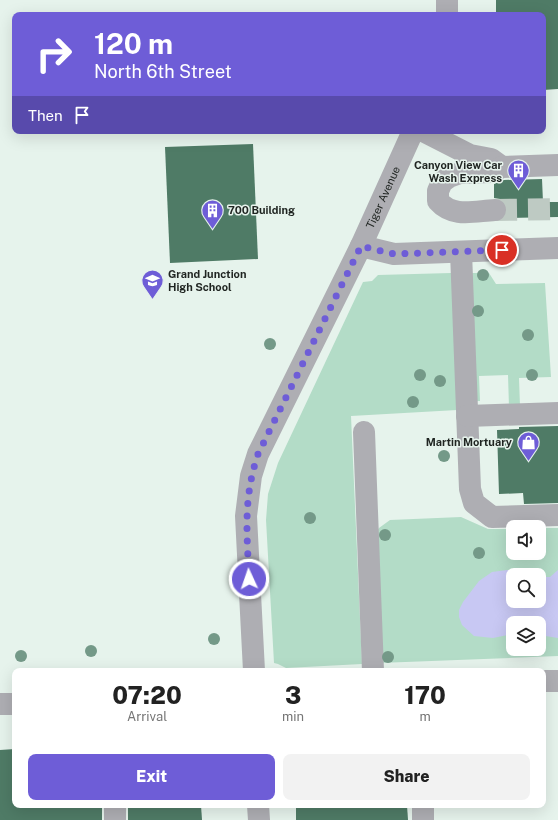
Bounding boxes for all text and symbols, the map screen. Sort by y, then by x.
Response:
text: 120 m [94,27,173,60]
icon: right [28,28,80,80]
text: North 6th Street [94,61,232,82]
icon: arrive [71,104,93,126]
text: Then [28,107,63,124]
building icon: Canyon View Car Wash Express [505,158,531,191]
place label: Canyon View Car Wash Express [414,159,502,184]
street label: Tiger Avenue [364,164,402,230]
building icon: 700 Building [200,197,226,230]
place label: 700 Building [228,204,295,216]
pin [485,233,519,267]
icon: arrive [491,239,513,261]
school or university icon: Grand Junction High School [139,267,165,300]
place label: Grand Junction High School [168,268,246,293]
shop icon: Martin Mortuary [515,429,541,462]
place label: Martin Mortuary [426,436,513,448]
map controls [506,520,546,656]
button: sound [506,520,546,560]
position arrow [228,558,270,600]
button: search [506,568,546,608]
button: layers [506,616,546,656]
text: 07:20 [112,681,182,709]
text: 3 [285,681,301,709]
text: 170 [404,681,446,709]
text: Arrival [127,709,167,724]
text: min [282,709,304,724]
text: m [419,709,431,724]
button: Exit [28,754,275,800]
button: Share [283,754,530,800]

